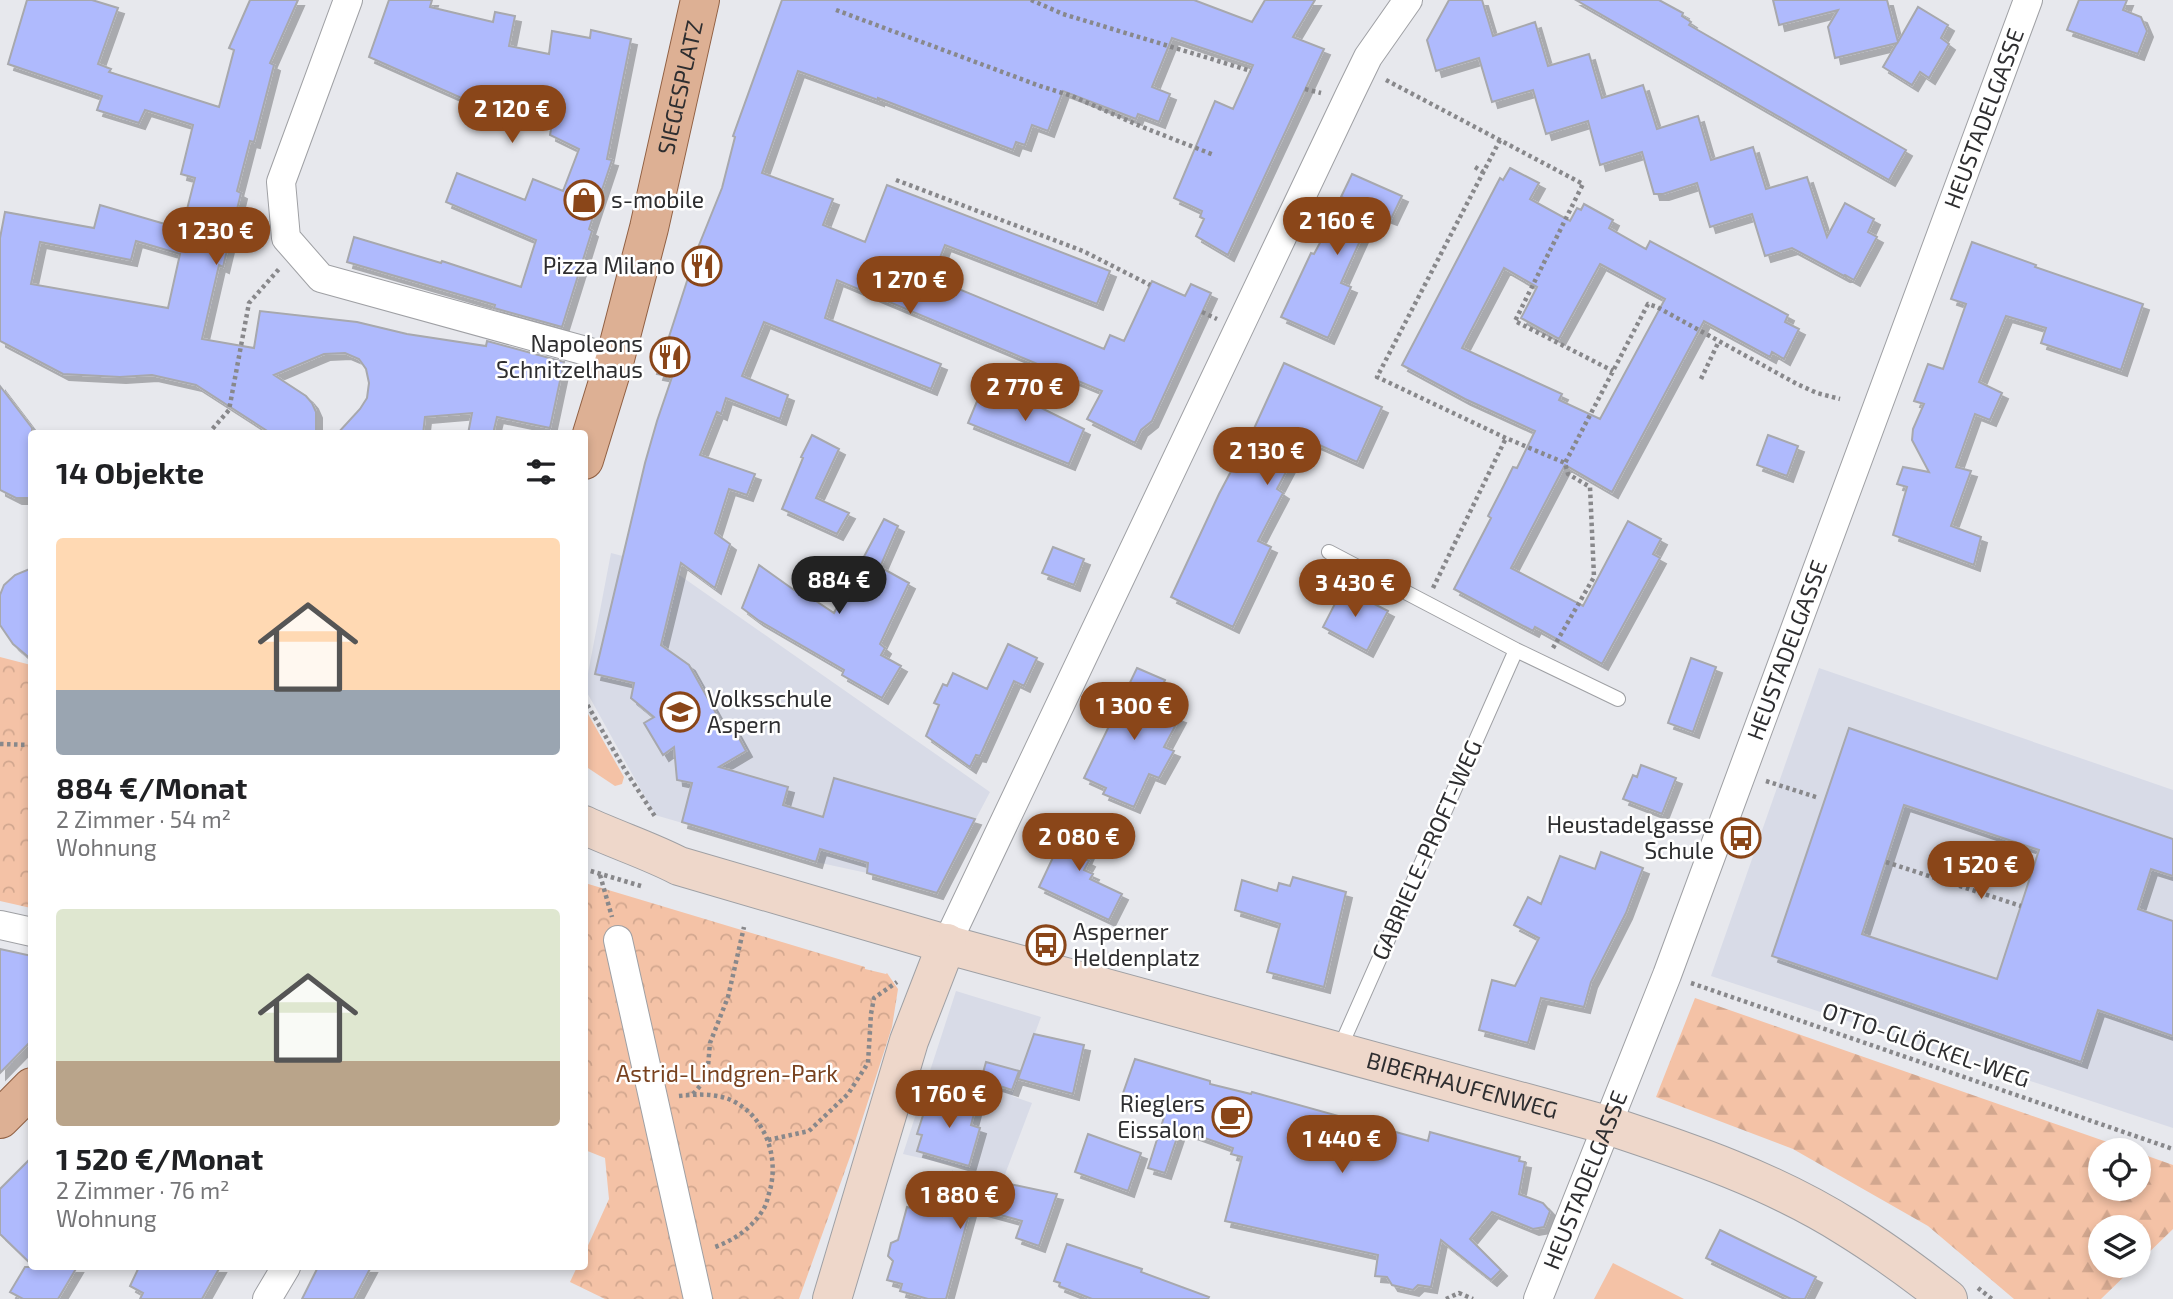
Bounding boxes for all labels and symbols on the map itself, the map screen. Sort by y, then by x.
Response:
street label: SIEGESPLATZ [651,17,708,157]
street label: HEUSTADELGASSE [1937,24,2029,212]
pin: 2 120 € [447,86,577,145]
shop icon: s-mobile [563,179,605,221]
place label: s-mobile [611,185,704,213]
pin: 2 160 € [1272,198,1402,257]
pin: 1 230 € [151,208,281,267]
restaurant icon: Pizza Milano [681,245,723,287]
place label: Pizza Milano [543,251,675,279]
pin: 1 270 € [845,256,975,316]
place label: Napoleons Schnitzelhaus [496,329,643,383]
restaurant icon: Napoleons Schnitzelhaus [649,336,691,378]
pin: 2 770 € [960,364,1090,423]
pin: 2 130 € [1202,428,1332,487]
pin: 884 € [790,556,888,616]
street label: HEUSTADELGASSE [1740,556,1832,744]
pin: 3 430 € [1290,560,1420,619]
pin: 1 300 € [1069,682,1199,742]
place label: Volksschule Aspern [707,684,832,738]
school or university icon: Volksschule Aspern [659,691,701,733]
street label: GABRIELE-PROFT-WEG [1365,735,1487,964]
place label: Heustadelgasse Schule [1547,810,1714,864]
pin: 2 080 € [1014,814,1144,873]
bus stop icon: Heustadelgasse Schule [1720,817,1762,859]
pin: 1 520 € [1916,842,2046,901]
place label: Asperner Heldenplatz [1073,917,1200,971]
bus stop icon: Asperner Heldenplatz [1025,924,1067,966]
street label: OTTO-GLÖCKEL-WEG [1819,995,2034,1093]
street label: BIBERHAUFENWEG [1364,1045,1561,1124]
park label: Astrid-Lindgren-Park [616,1059,838,1087]
pin: 1 760 € [884,1070,1014,1130]
street label: HEUSTADELGASSE [1536,1086,1633,1273]
place label: Rieglers Eissalon [1117,1089,1205,1143]
cafe icon: Rieglers Eissalon [1211,1096,1253,1138]
pin: 1 440 € [1277,1116,1407,1175]
pin: 1 880 € [895,1172,1025,1231]

